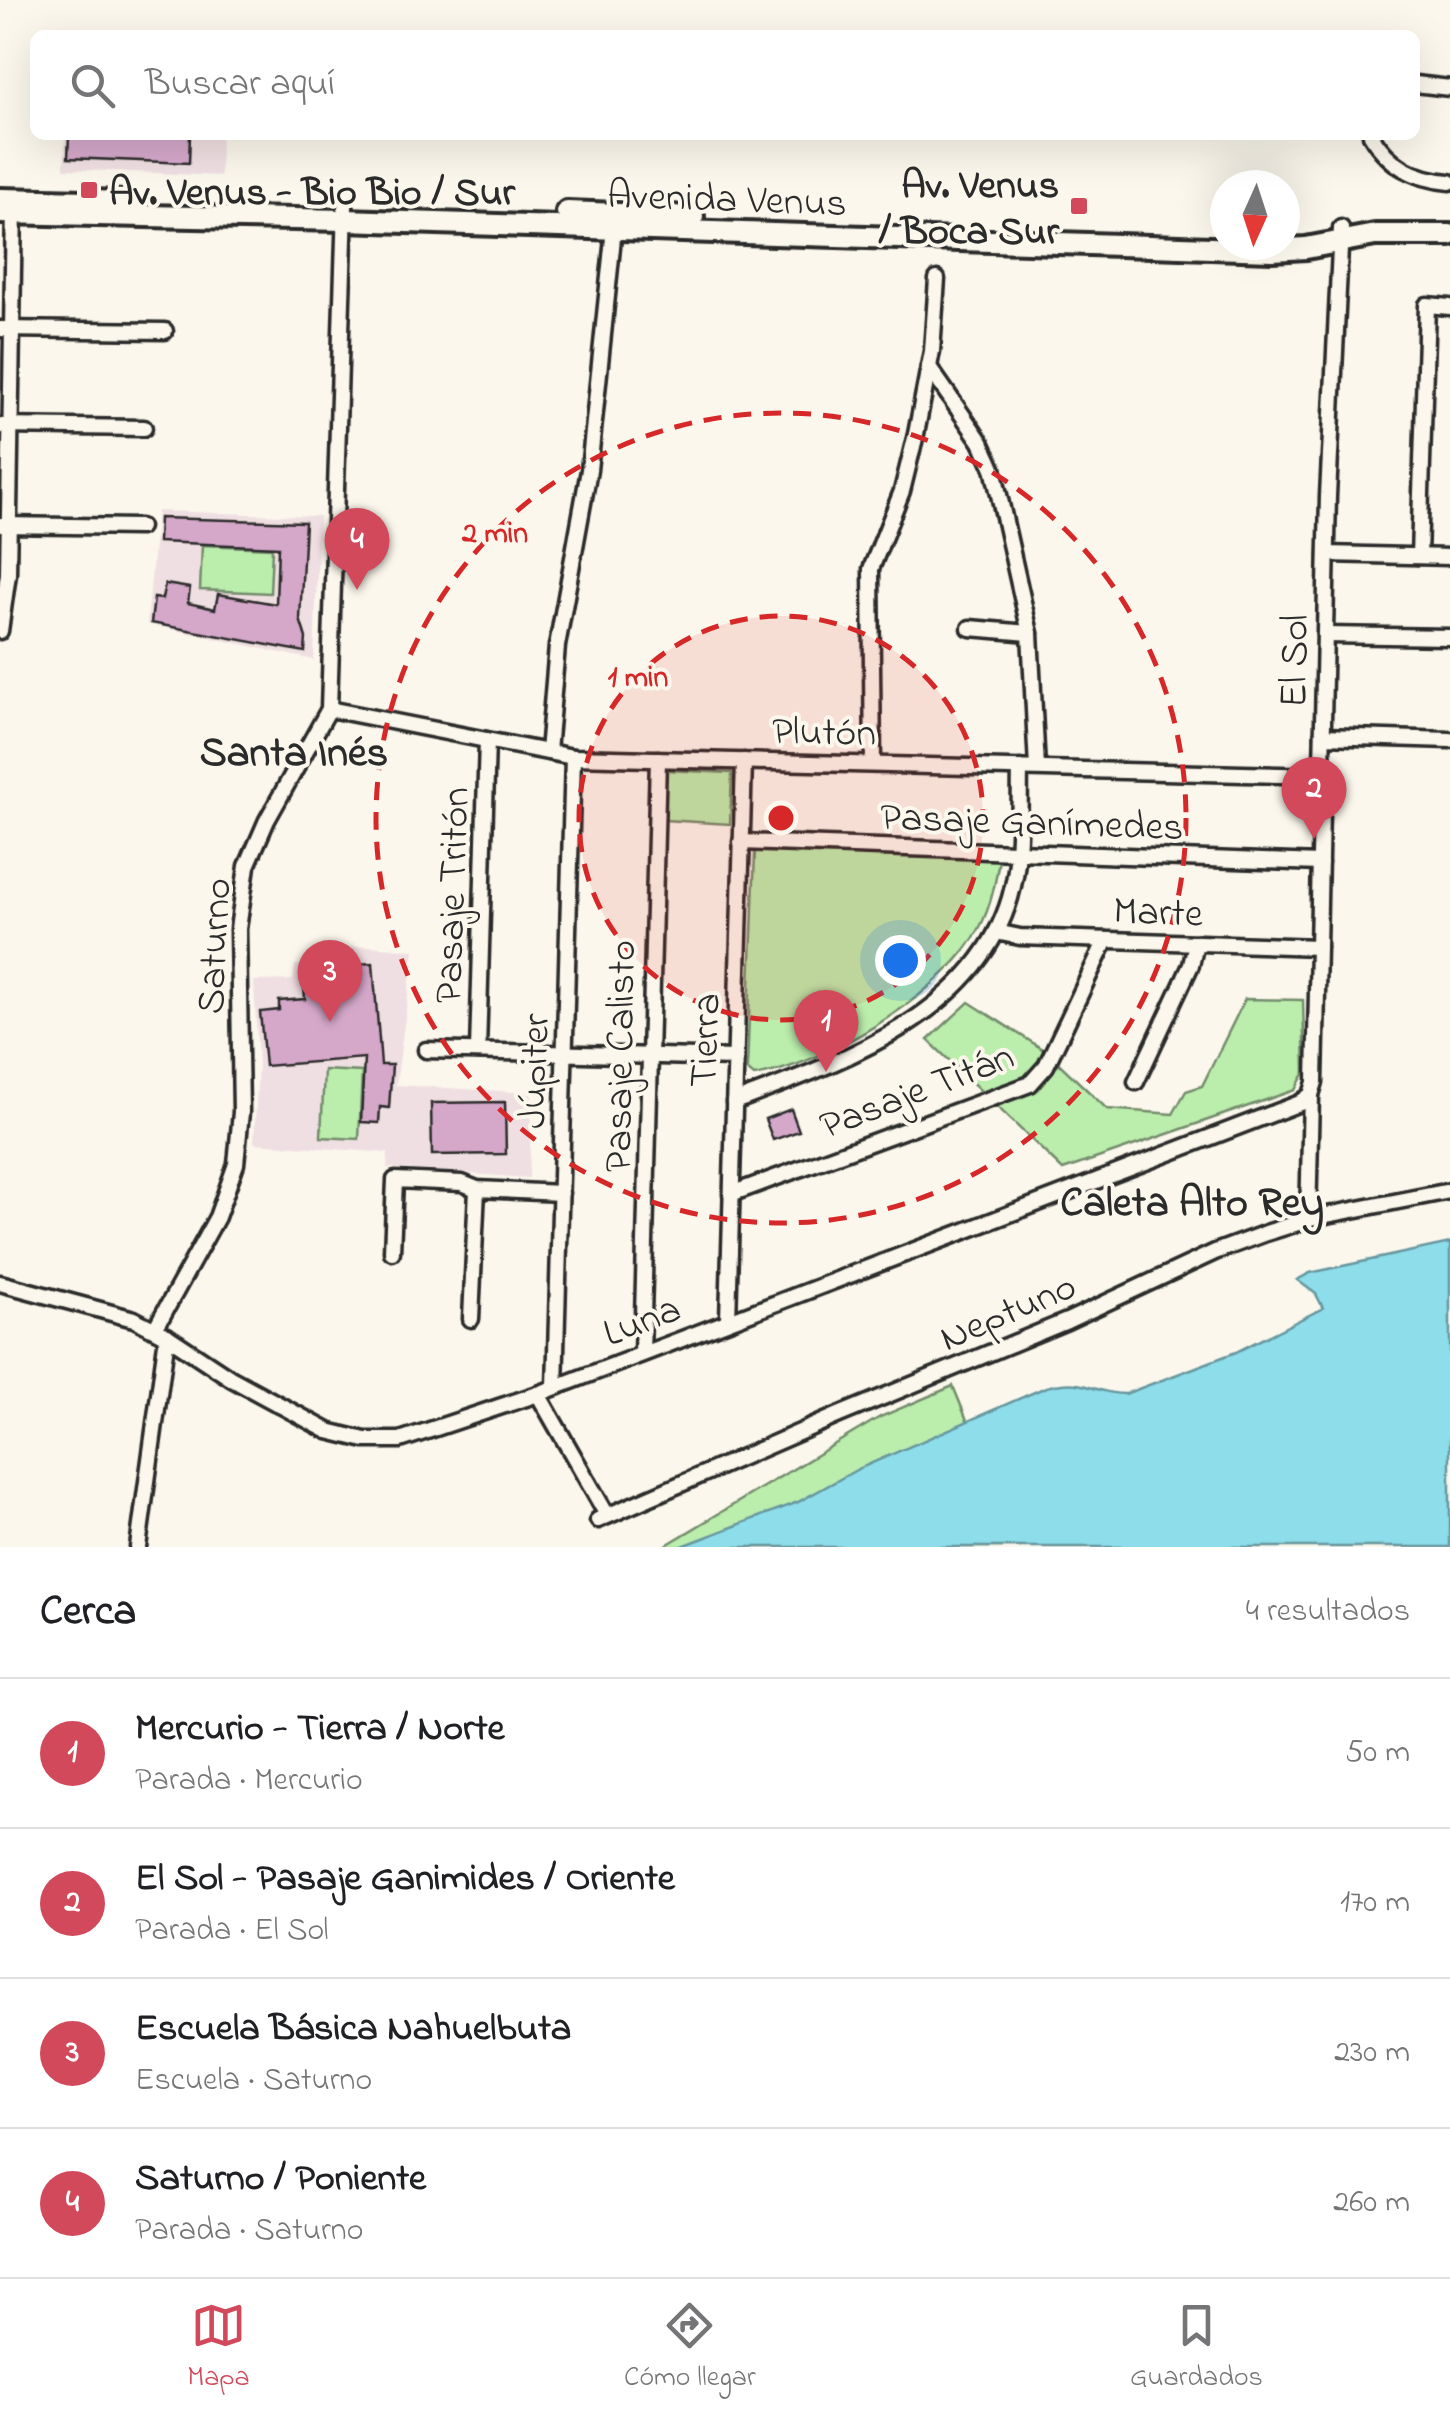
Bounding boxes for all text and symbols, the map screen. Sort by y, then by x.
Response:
search box [30,30,1420,140]
text: Buscar aquí [145,57,335,113]
icon: search [65,58,120,113]
place label: Av. Venus / Boca Sur [878,158,1061,263]
place label: Av. Venus - Bio Bio / Sur [109,165,516,224]
street label: Avenida Venus [606,168,848,235]
north arrow [1210,170,1300,260]
marker: Av. Venus - Bio Bio / Sur [78,179,100,201]
marker: Av. Venus / Boca Sur [1068,195,1090,217]
pin: 4 [324,508,390,590]
text: 2 min [461,513,528,557]
street label: El Sol [1266,614,1327,708]
text: 1 min [608,657,668,701]
street label: Plutón [771,704,877,765]
district label: Santa Inés [200,724,388,785]
pin: 2 [1282,756,1346,839]
street label: Pasaje Tritón [421,786,488,1004]
street label: Pasaje Ganímedes [879,790,1185,859]
centre of rings [763,800,799,836]
street label: Saturno [183,877,250,1016]
street label: Marte [1112,883,1204,946]
your location [875,935,926,986]
street label: Pasaje Calisto [591,939,654,1173]
pin: 3 [298,940,362,1022]
pin: 1 [794,990,858,1072]
street label: Tierra [676,992,739,1088]
street label: Júpiter [505,1012,568,1130]
street label: Pasaje Titán [812,1029,1023,1157]
district label: Caleta Alto Rey [1060,1174,1324,1235]
street label: Neptuno [931,1259,1086,1369]
street label: Luna [595,1282,690,1365]
text: Cerca [40,1582,136,1643]
text: 4 resultados [1246,1589,1410,1636]
text: Mercurio - Tierra / Norte [135,1702,504,1758]
text: 1 [67,1730,78,1777]
text: 50 m [1345,1730,1410,1777]
text: Parada · Mercurio [135,1758,363,1805]
text: El Sol - Pasaje Ganimides / Oriente [135,1852,675,1908]
text: 2 [65,1880,80,1927]
text: 170 m [1340,1880,1410,1927]
text: Parada · El Sol [135,1908,329,1955]
text: Escuela Básica Nahuelbuta [135,2002,571,2058]
text: 3 [66,2030,79,2077]
text: 230 m [1334,2030,1410,2077]
text: Escuela · Saturno [135,2058,372,2105]
text: Saturno / Poniente [135,2152,426,2208]
text: 4 [66,2180,79,2227]
text: 260 m [1333,2180,1410,2227]
text: Parada · Saturno [135,2208,363,2255]
tab: Mapa [187,2298,250,2399]
tab: Cómo llegar [624,2298,756,2399]
tab: Guardados [1130,2298,1263,2399]

